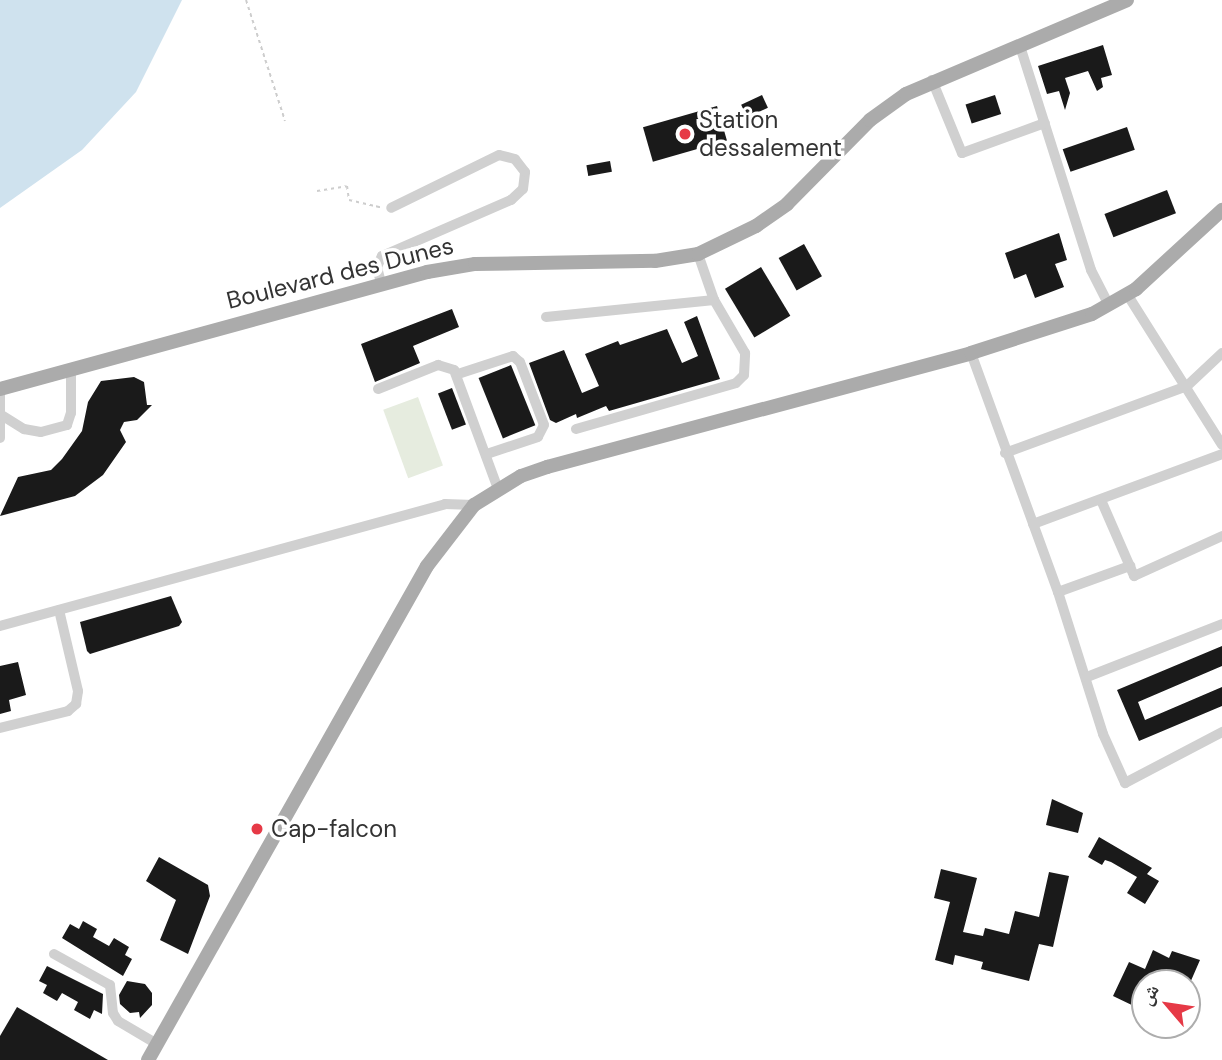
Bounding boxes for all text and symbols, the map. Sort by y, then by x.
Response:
place label: Station dessalement [699,106,842,162]
marker: Station dessalement [677,126,693,142]
street label: Boulevard des Dunes [224,231,456,315]
place label: Cap-falcon [271,815,397,843]
marker: Cap-falcon [249,821,265,837]
north arrow [1131,969,1201,1039]
text: ش [1133,980,1165,1009]

